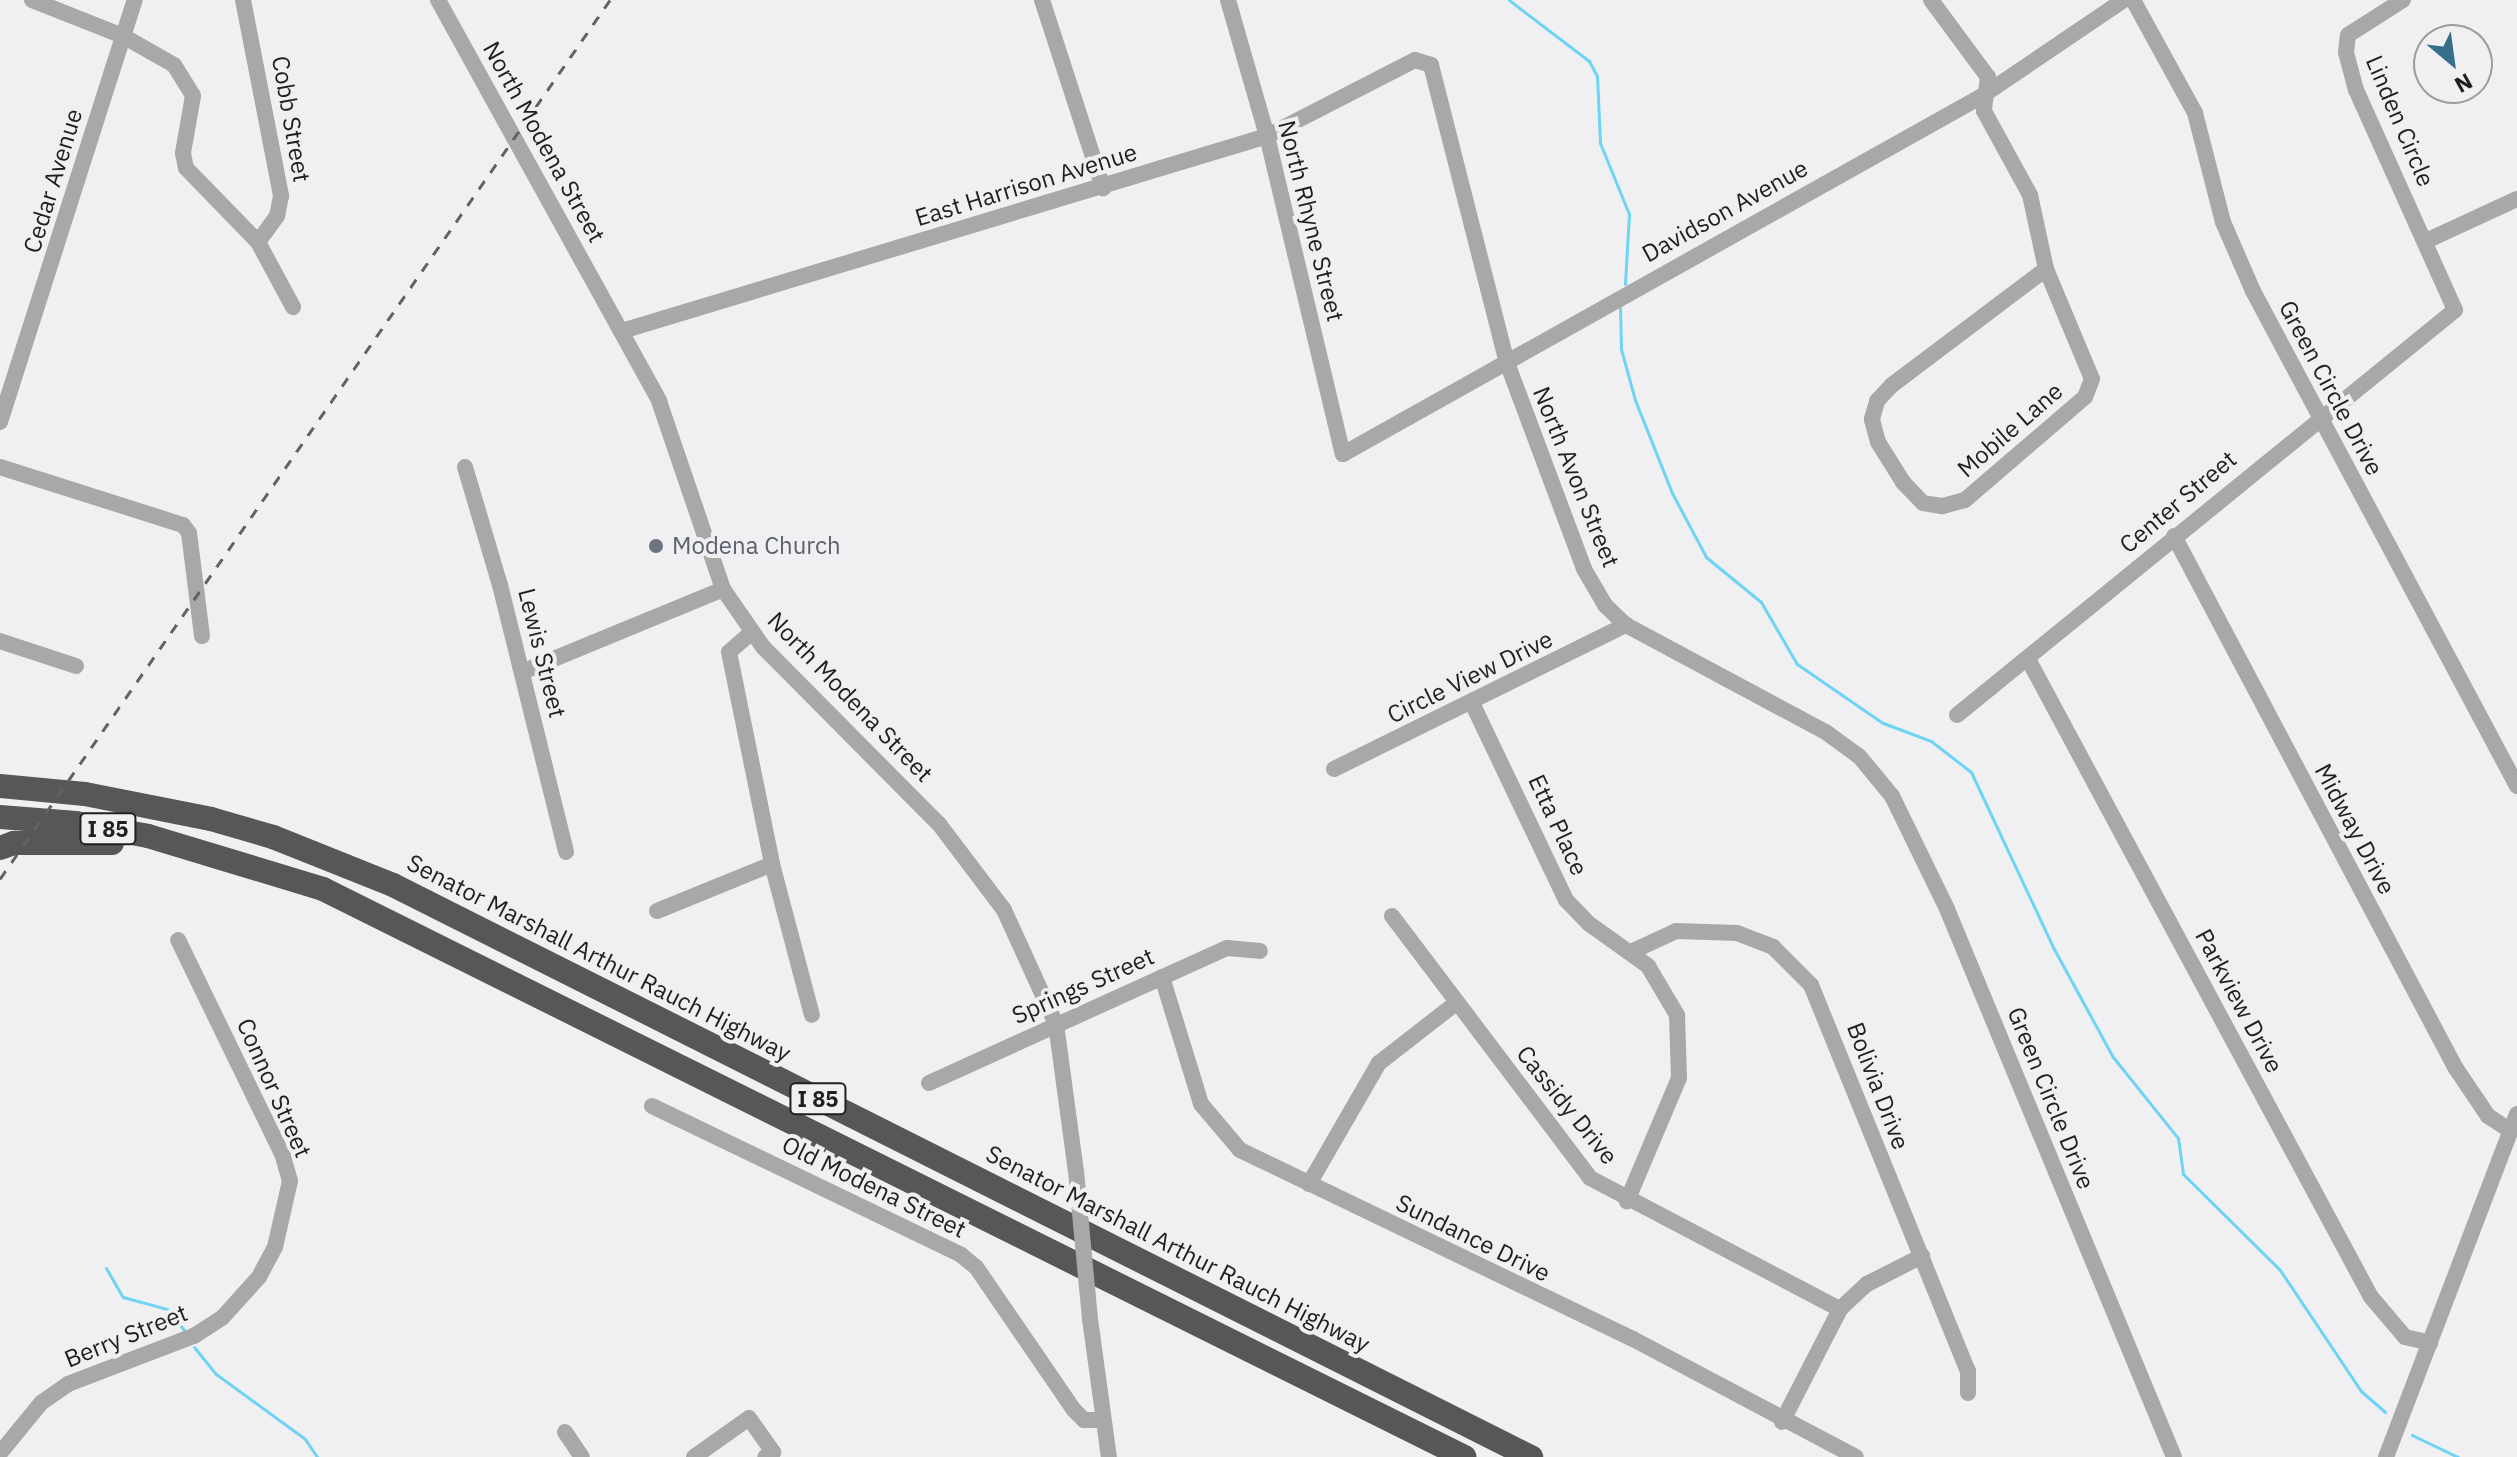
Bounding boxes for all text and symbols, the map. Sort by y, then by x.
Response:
north arrow [2413,24,2493,104]
street label: North Modena Street [477,37,611,247]
street label: Linden Circle [2360,51,2440,191]
street label: Cobb Street [266,54,316,184]
text: N [2450,67,2478,100]
street label: Cedar Avenue [17,105,89,257]
street label: North Rhyne Street [1272,118,1350,324]
street label: East Harrison Avenue [912,138,1140,232]
street label: Davidson Avenue [1637,154,1813,268]
street label: Green Circle Drive [2273,296,2389,480]
street label: Mobile Lane [1952,377,2068,483]
street label: North Avon Street [1527,383,1625,571]
street label: Center Street [2114,445,2242,559]
place label: Modena Church [672,532,841,560]
marker: Modena Church [647,537,665,555]
street label: Lewis Street [512,585,572,721]
street label: North Modena Street [761,606,939,788]
street label: Circle View Drive [1383,624,1557,730]
street label: Midway Drive [2309,759,2401,899]
street label: Etta Place [1522,770,1594,880]
road number: I 85 [78,811,138,847]
street label: Senator Marshall Arthur Rauch Highway [402,848,796,1068]
street label: Parkview Drive [2189,924,2289,1078]
street label: Springs Street [1008,942,1158,1030]
street label: Green Circle Drive [2001,1003,2101,1193]
street label: Connor Street [230,1014,318,1162]
street label: Bolivia Drive [1841,1018,1915,1154]
street label: Cassidy Drive [1510,1040,1624,1170]
road number: I 85 [788,1081,848,1117]
street label: Old Modena Street [777,1130,971,1244]
street label: Senator Marshall Arthur Rauch Highway [981,1139,1375,1359]
street label: Sundance Drive [1391,1188,1555,1288]
street label: Berry Street [60,1298,192,1374]

